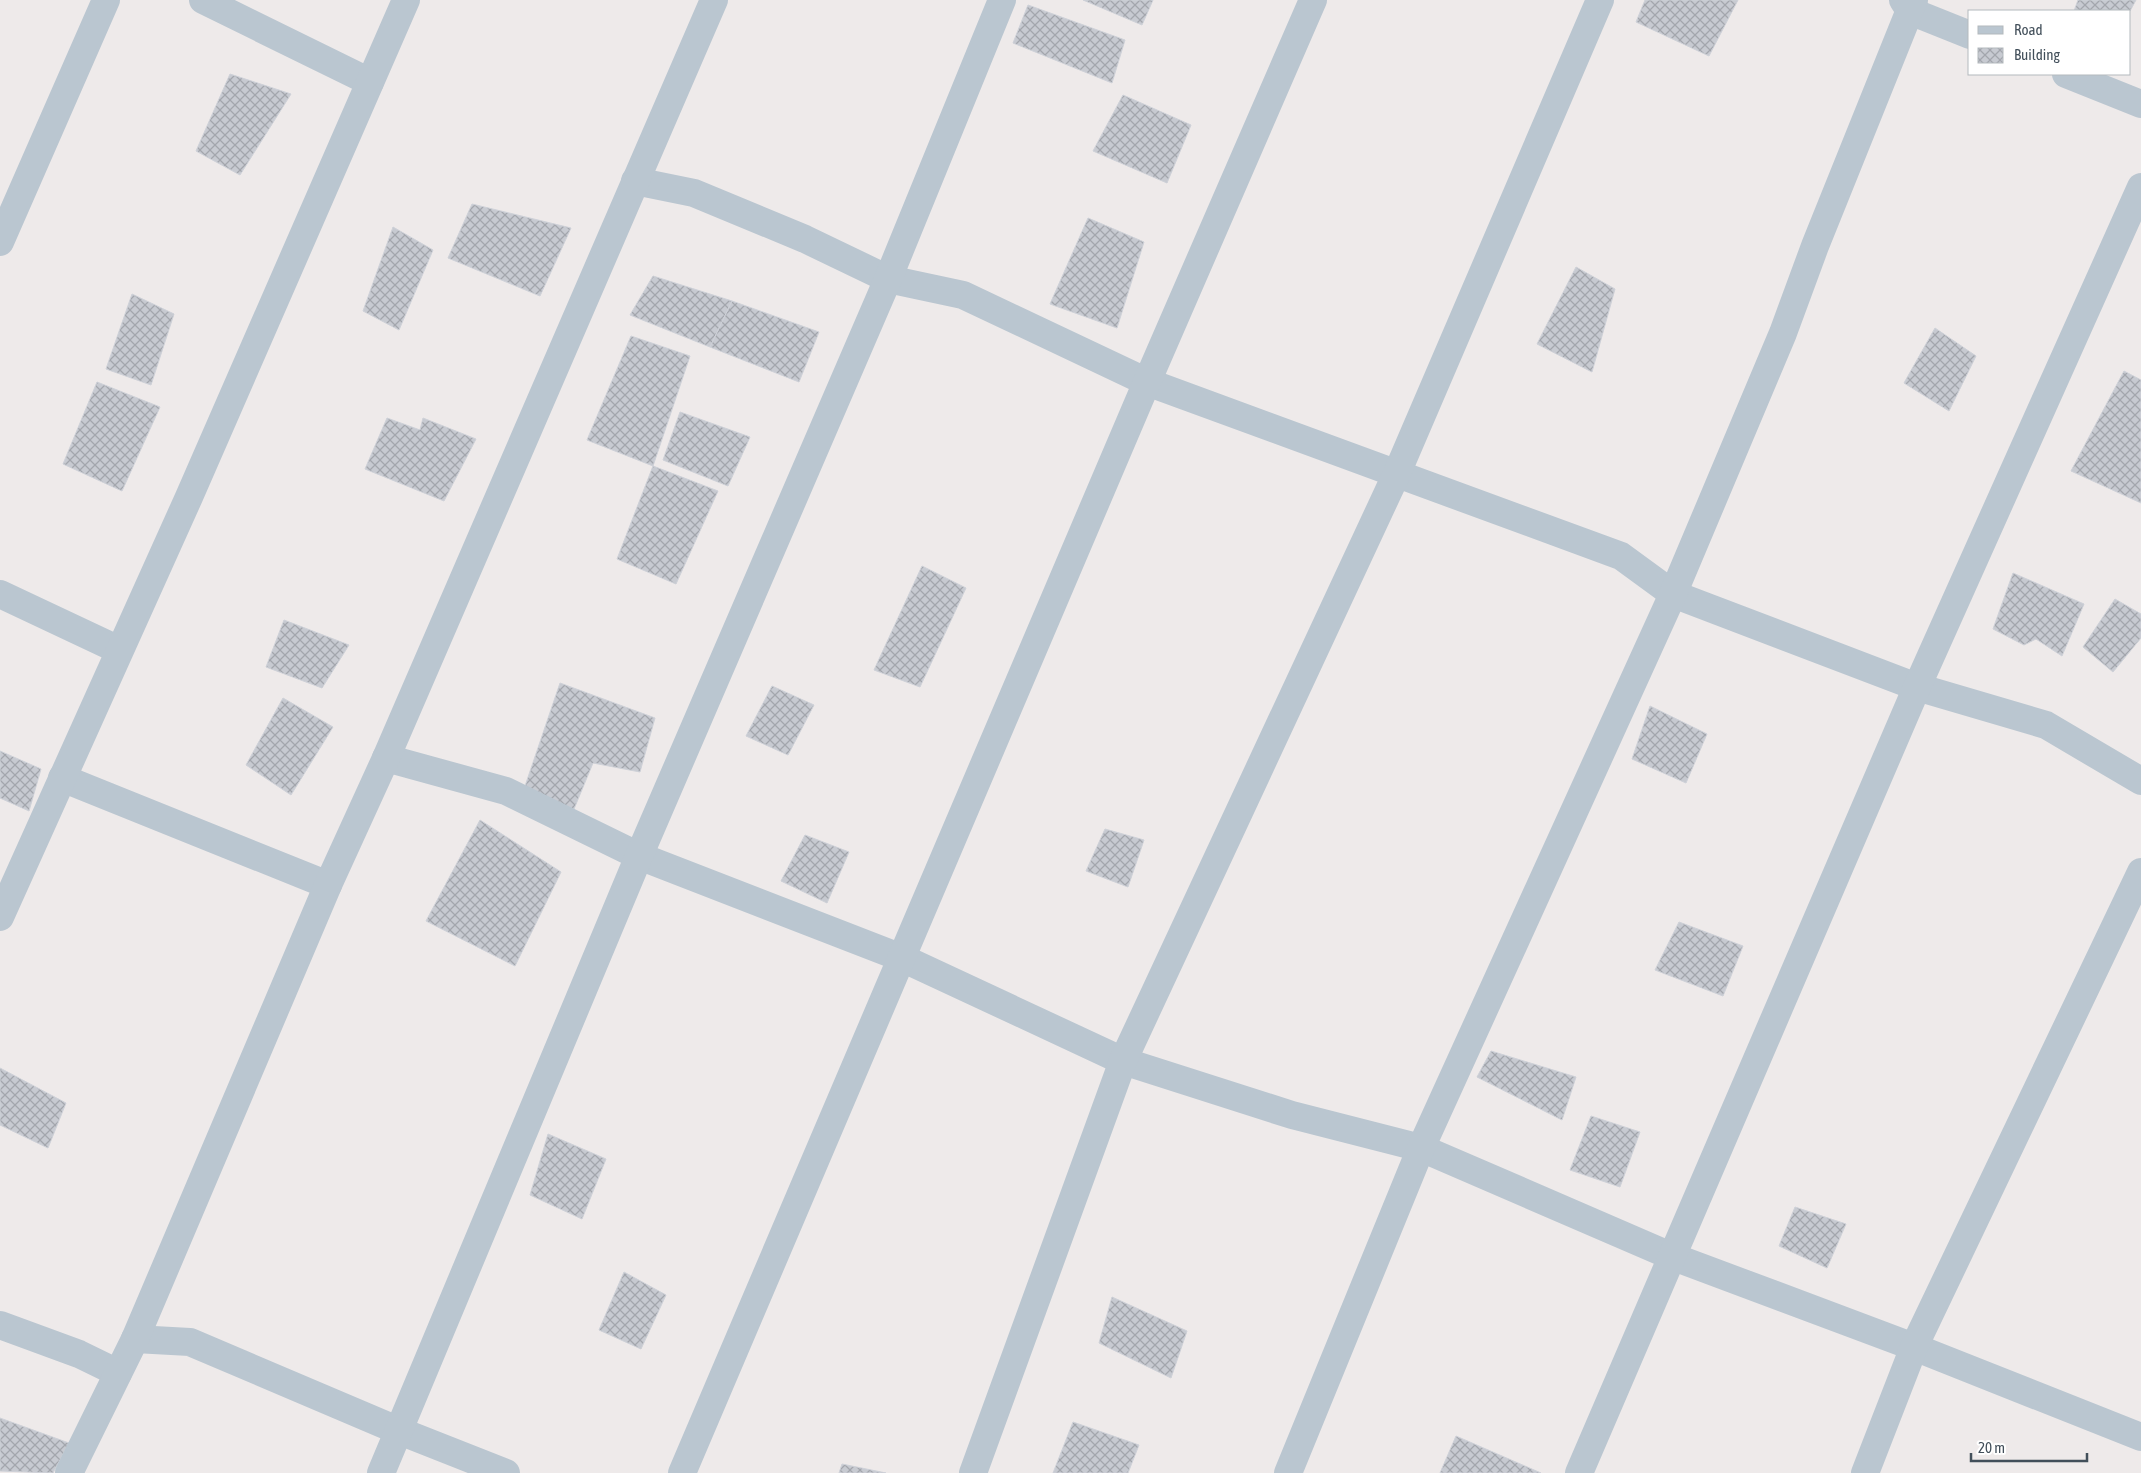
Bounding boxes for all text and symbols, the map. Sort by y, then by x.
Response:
legend [1968,10,2131,75]
text: Road [2014,21,2043,38]
text: Building [2014,46,2060,63]
scale bar [1971,1430,2087,1462]
text: 20 m [1978,1439,2005,1456]

